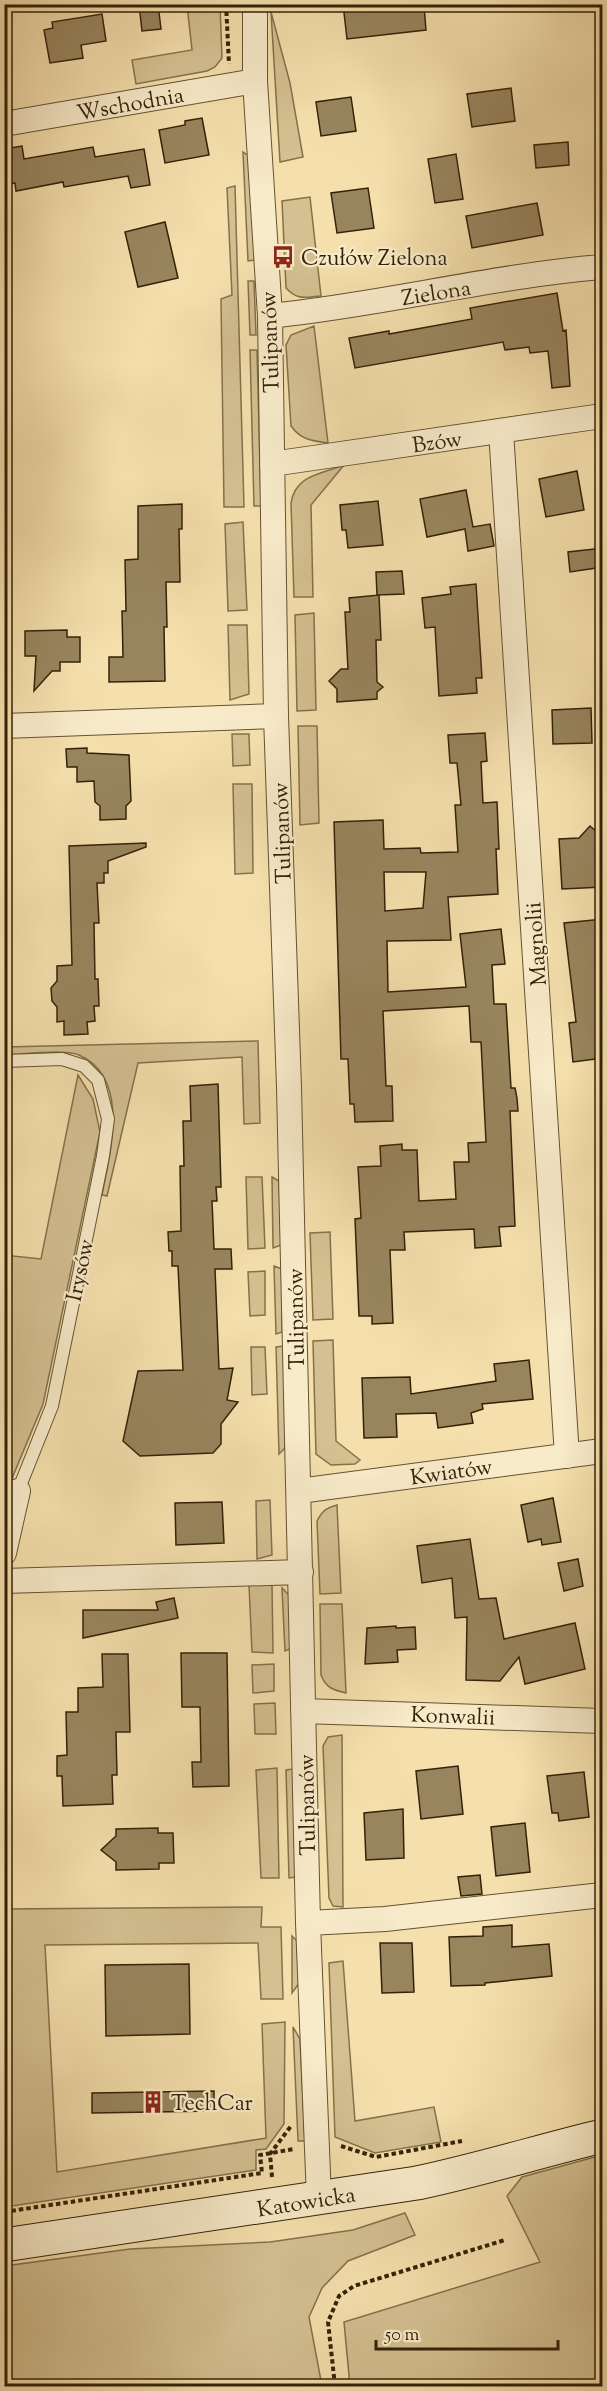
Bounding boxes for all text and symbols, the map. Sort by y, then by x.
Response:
street label: Wschodnia [74,81,187,131]
bus stop icon: Czułów Zielona [270,244,296,270]
place label: Czułów Zielona [301,244,448,276]
street label: Zielona [400,274,473,316]
street label: Tulipanów [254,290,290,393]
street label: Bzów [410,425,465,463]
street label: Tulipanów [266,781,302,884]
street label: Magnolii [519,901,557,987]
street label: Irysów [60,1236,104,1305]
street label: Tulipanów [281,1267,315,1370]
street label: Kwiatów [408,1452,495,1496]
street label: Konwalii [410,1701,496,1735]
street label: Tulipanów [292,1753,326,1856]
building icon: TechCar [140,2089,166,2115]
place label: TechCar [171,2089,253,2121]
street label: Katowicka [255,2180,358,2228]
scale bar [376,2313,558,2351]
text: 50 m [384,2323,420,2349]

